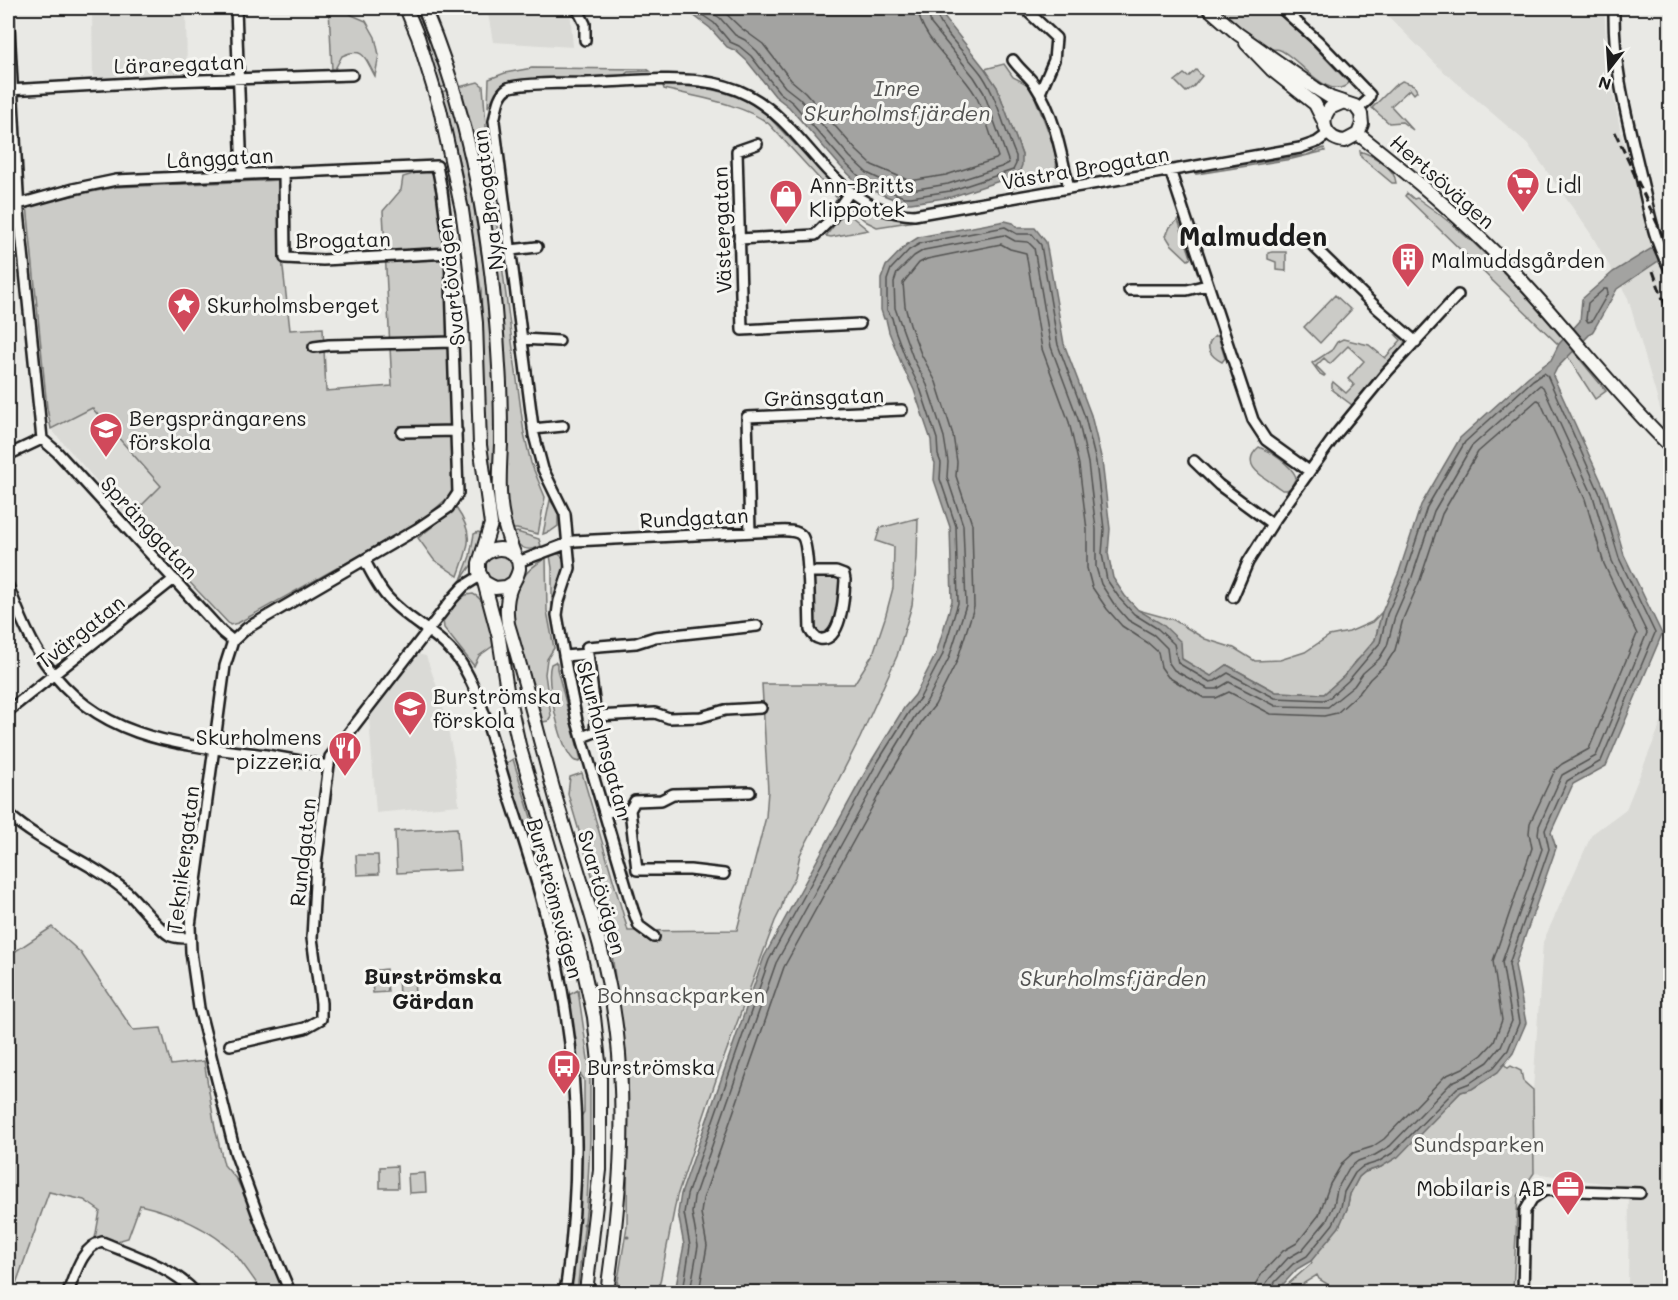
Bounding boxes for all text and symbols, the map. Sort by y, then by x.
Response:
north arrow [1579,39,1639,99]
street label: Läraregatan [113,47,245,79]
text: N [1596,72,1613,96]
water label: Inre Skurholmsfjärden [804,73,990,127]
street label: Nya Brogatan [465,128,509,272]
street label: Hertsövägen [1385,128,1501,234]
street label: Västra Brogatan [999,139,1171,195]
street label: Långgatan [166,141,274,173]
street label: Västergatan [705,166,737,294]
supermarket icon: Lidl [1505,166,1541,213]
place label: Ann-Britts Klippotek [809,171,914,222]
place label: Lidl [1546,171,1582,198]
shop icon: Ann-Britts Klippotek [768,178,804,225]
street label: Svartövägen [430,217,470,347]
district label: Malmudden [1179,218,1327,253]
street label: Brogatan [295,225,391,253]
building icon: Malmuddsgården [1390,241,1426,288]
place label: Malmuddsgården [1431,246,1605,273]
place icon: Skurholmsberget [166,286,202,333]
place label: Skurholmsberget [207,291,380,318]
street label: Gränsgatan [763,380,885,412]
place label: Bergsprängarens förskola [129,404,307,455]
school or university icon: Bergsprängarens förskola [88,411,124,458]
street label: Spränggatan [95,470,205,584]
street label: Rundgatan [639,501,749,533]
street label: Tvärgatan [30,588,130,674]
street label: Skurholmsgatan [571,658,639,820]
place label: Burströmska förskola [433,682,562,733]
school or university icon: Burströmska förskola [392,689,428,736]
place label: Skurholmens pizzeria [196,723,322,774]
restaurant icon: Skurholmens pizzeria [327,730,363,777]
street label: Teknikergatan [160,784,204,934]
street label: Rundgatan [283,796,321,908]
street label: Burströmsvägen [522,815,590,981]
street label: Svartövägen [572,827,634,957]
district label: Burströmska Gärdan [364,961,502,1015]
water label: Skurholmsfjärden [1020,963,1206,992]
park label: Bohnsackparken [597,981,765,1008]
bus stop icon: Burströmska [546,1048,582,1095]
place label: Burströmska [587,1053,716,1080]
park label: Sundsparken [1414,1130,1544,1157]
office icon: Mobilaris AB [1550,1169,1586,1216]
place label: Mobilaris AB [1416,1174,1545,1201]

